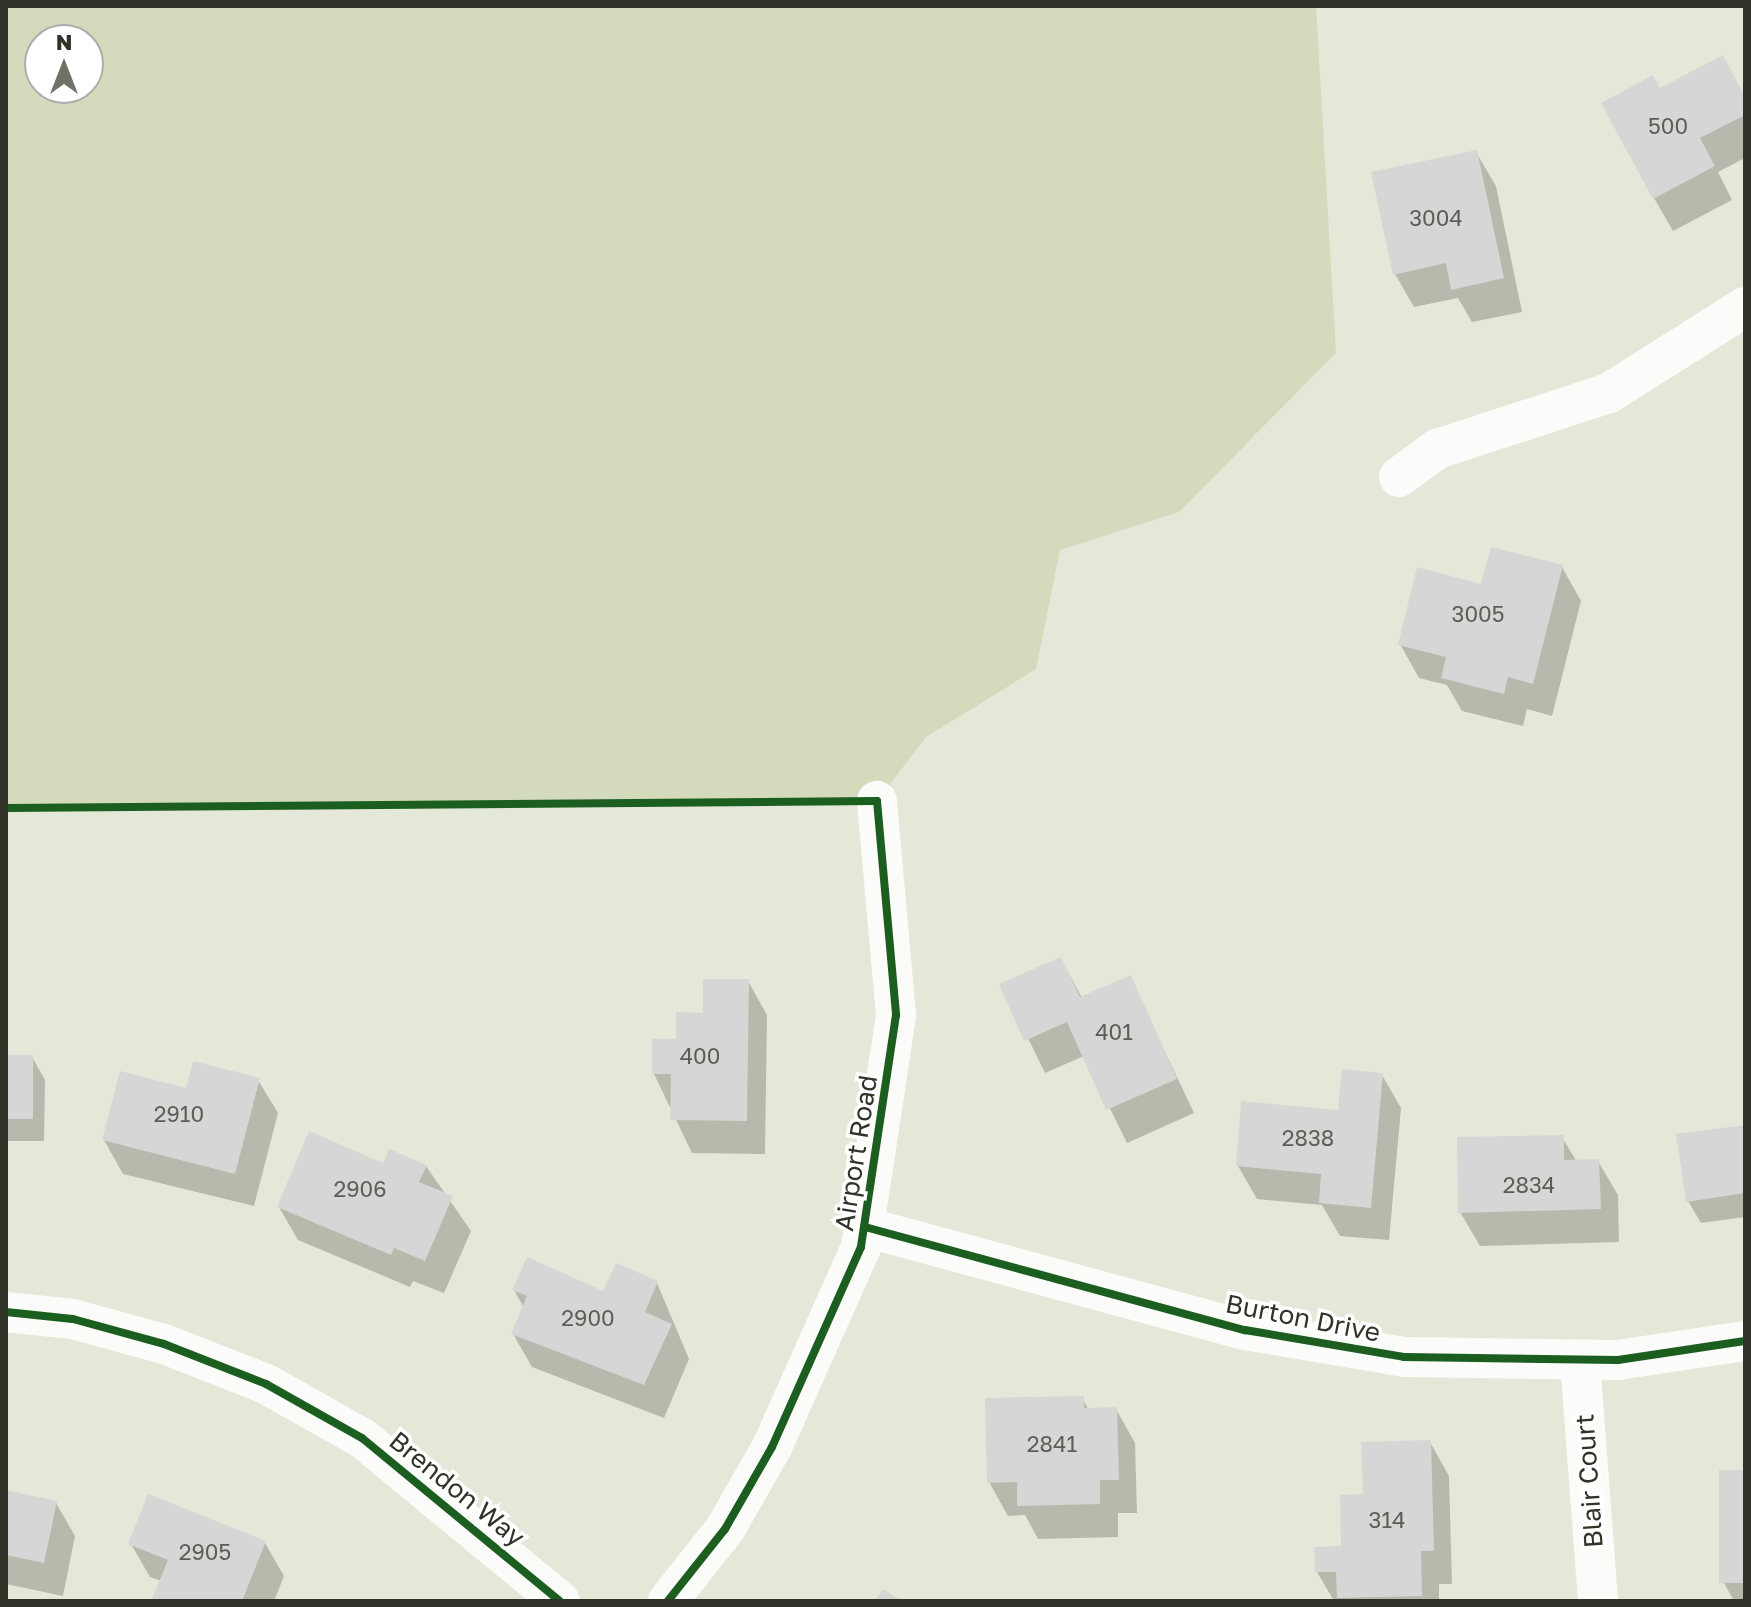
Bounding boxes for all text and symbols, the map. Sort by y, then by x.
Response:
north arrow [24,24,104,104]
text: N [56,28,72,55]
house number: 500 [1648,113,1688,139]
house number: 3004 [1409,205,1463,231]
house number: 3005 [1452,601,1504,627]
house number: 401 [1095,1019,1133,1045]
house number: 400 [680,1043,720,1069]
street label: Airport Road [828,1073,884,1233]
house number: 2910 [154,1101,204,1127]
house number: 2838 [1282,1125,1334,1151]
house number: 2834 [1503,1172,1555,1198]
house number: 2906 [333,1176,387,1202]
street label: Burton Drive [1223,1288,1383,1348]
house number: 2900 [561,1305,615,1331]
street label: Blair Court [1569,1413,1609,1549]
street label: Brendon Way [383,1425,531,1553]
house number: 2841 [1027,1431,1077,1457]
house number: 314 [1369,1507,1405,1533]
house number: 2905 [179,1539,231,1565]

